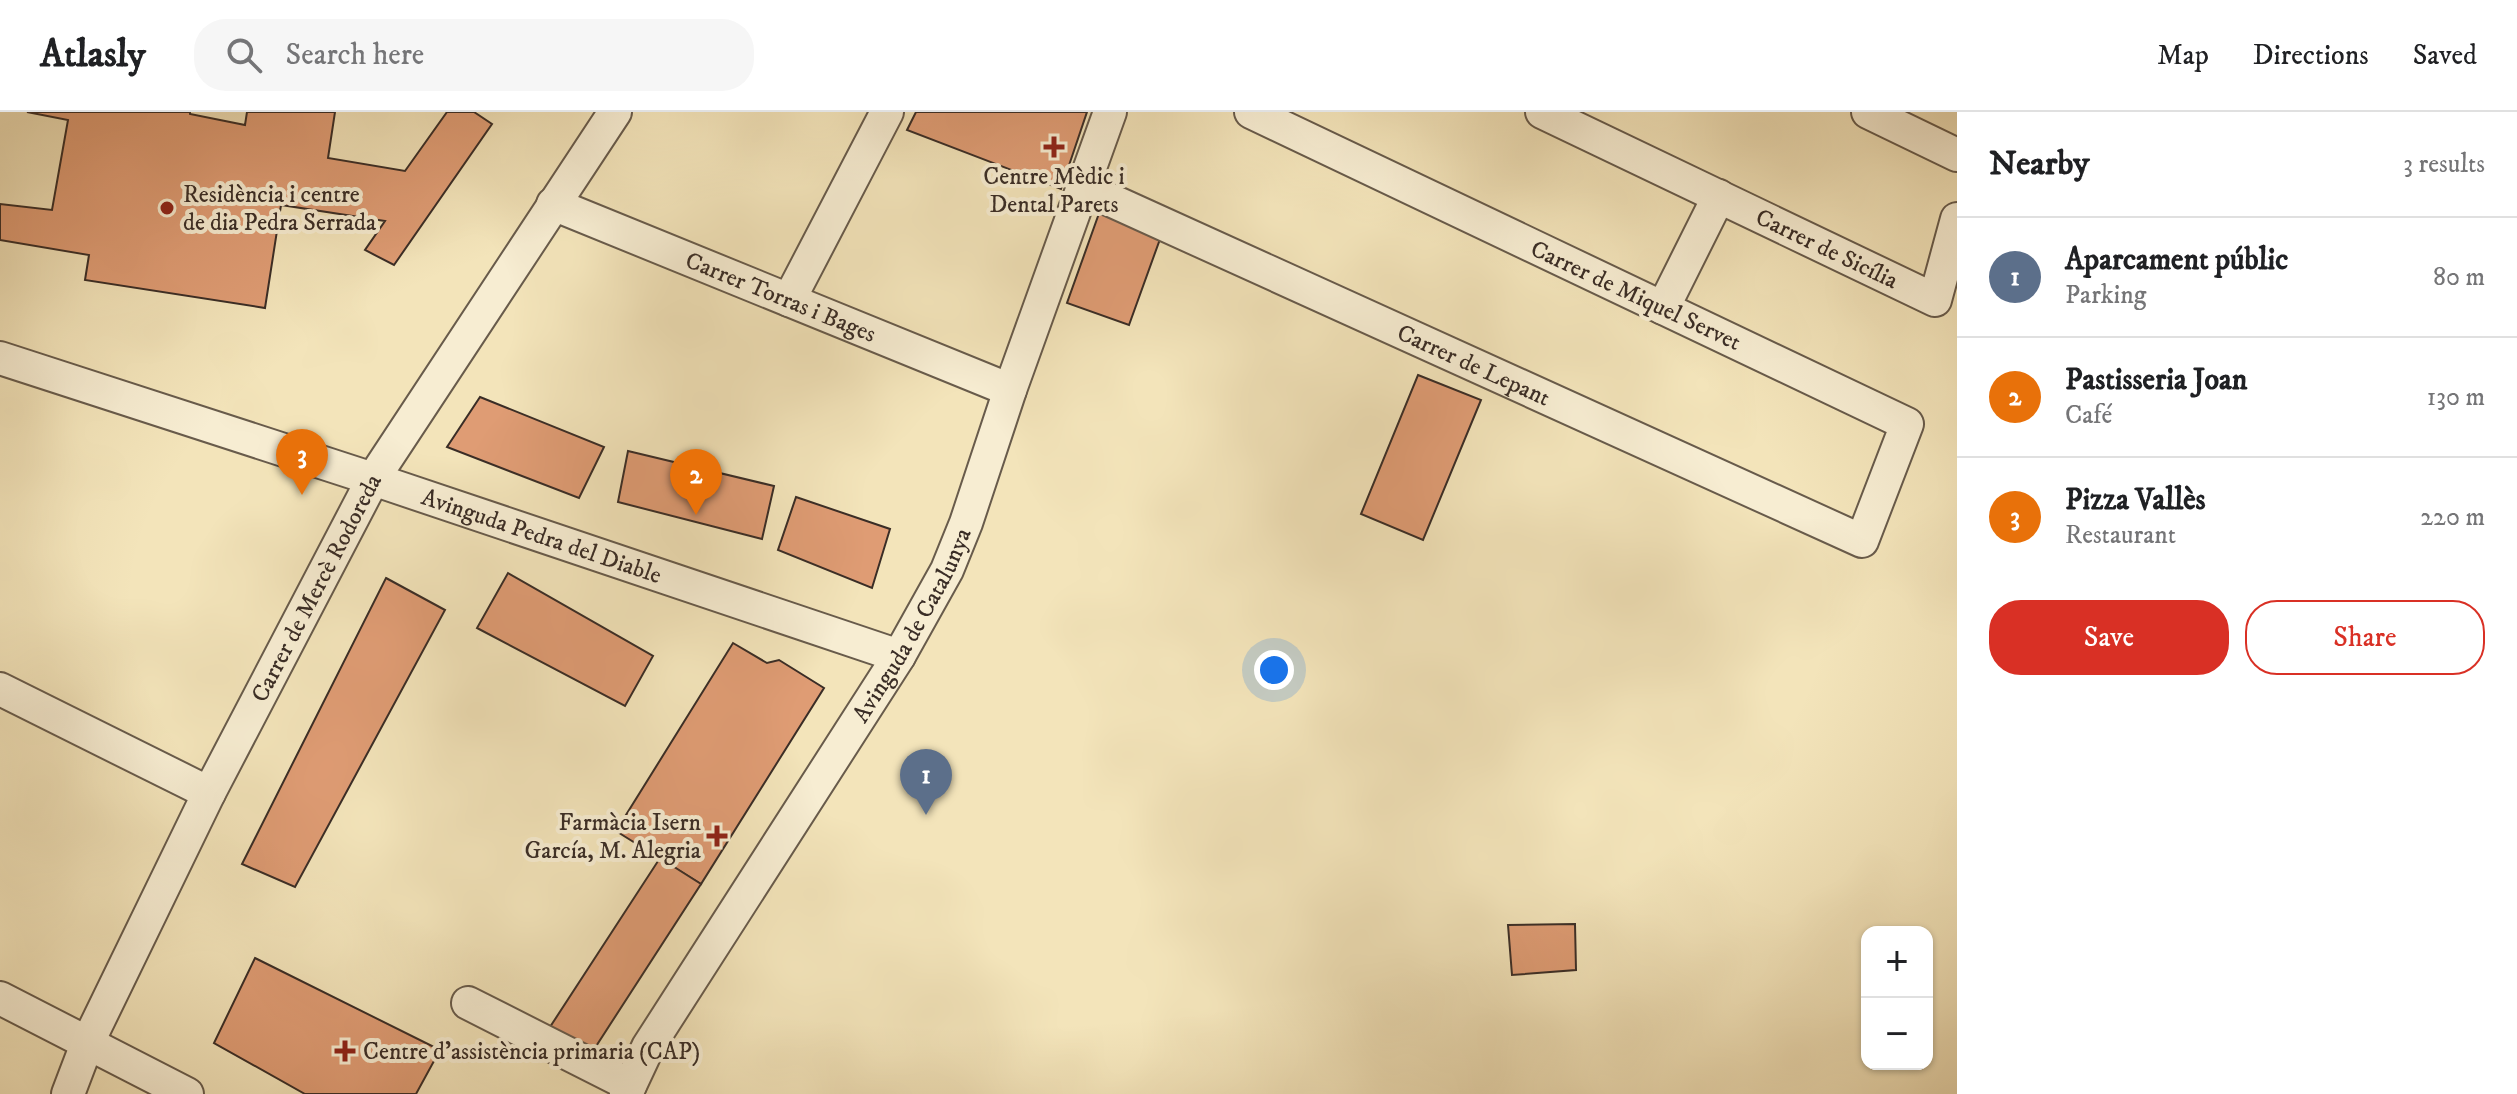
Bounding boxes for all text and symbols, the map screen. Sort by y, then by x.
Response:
search box [194,19,754,91]
text: Atlasly [40,31,146,79]
icon: search [222,33,266,77]
text: Search here [286,37,424,74]
text: Map [2157,38,2209,73]
text: Directions [2253,38,2369,73]
text: Saved [2413,38,2477,73]
marker: Centre Mèdic i Dental Parets [1043,136,1065,158]
text: Nearby [1989,143,2090,185]
text: 3 results [2403,148,2485,181]
place label: Centre Mèdic i Dental Parets [983,162,1125,220]
place label: Residència i centre de dia Pedra Serrada [183,180,377,238]
marker: Residència i centre de dia Pedra Serrada [158,199,176,217]
street label: Carrer de Sicília [1751,202,1903,296]
street label: Carrer de Miquel Servet [1526,234,1746,358]
text: Aparcament públic [2065,242,2288,279]
street label: Carrer Torras i Bages [681,246,880,350]
text: 1 [2010,261,2020,294]
text: 80 m [2433,261,2485,294]
text: Parking [2065,279,2147,312]
street label: Carrer de Lepant [1392,318,1555,414]
text: Pastisseria Joan [2065,362,2247,399]
text: 2 [2009,381,2021,414]
text: 130 m [2427,381,2485,414]
text: Café [2065,399,2112,432]
pin: 3 [276,429,328,495]
pin: 2 [670,449,722,515]
street label: Carrer de Mercè Rodoreda [245,468,389,707]
street label: Avinguda Pedra del Diable [417,482,665,591]
text: Pizza Vallès [2065,482,2206,519]
text: 3 [2010,501,2020,534]
text: 220 m [2420,501,2485,534]
text: Restaurant [2065,519,2176,552]
street label: Avinguda de Catalunya [846,523,979,728]
button: Save [1989,600,2229,675]
button: Share [2245,600,2485,675]
your location [1254,650,1294,690]
pin: 1 [900,749,952,815]
place label: Farmàcia Isern García, M. Alegria [525,808,702,866]
marker: Farmàcia Isern García, M. Alegria [708,827,726,845]
map controls [1861,926,1933,1070]
button: + [1861,926,1933,998]
button: − [1861,998,1933,1070]
place label: Centre d'assistència primaria (CAP) [363,1037,700,1067]
marker: Centre d'assistència primaria (CAP) [334,1040,356,1062]

